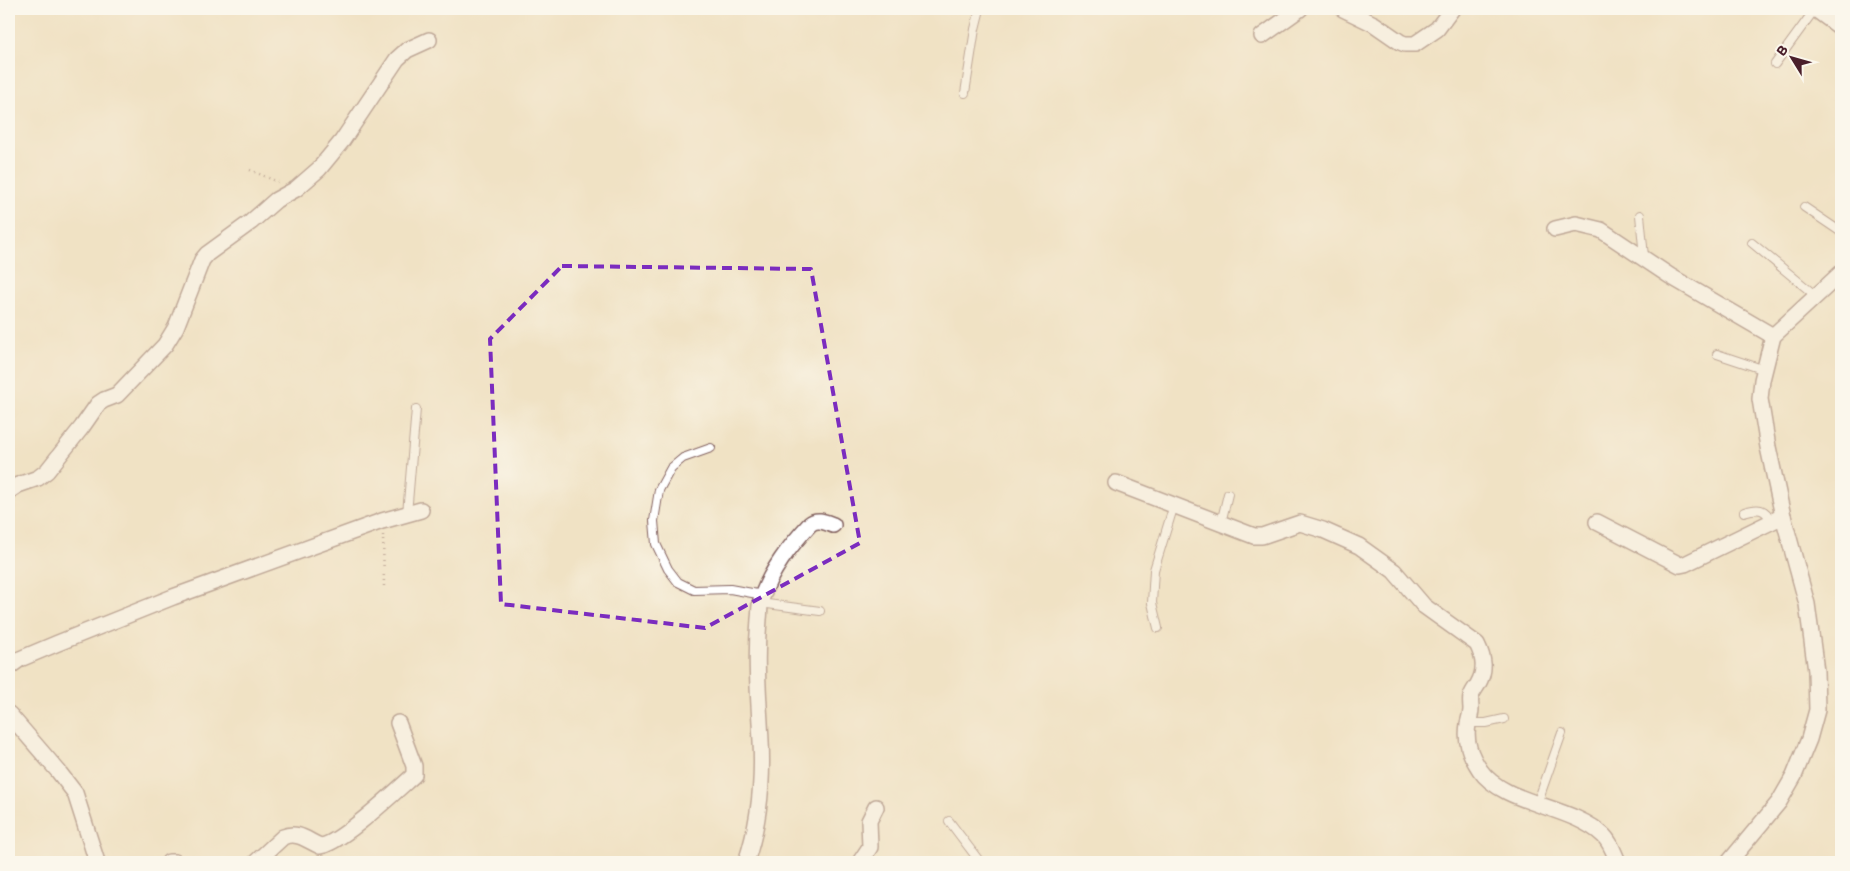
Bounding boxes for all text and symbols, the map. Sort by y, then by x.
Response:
north arrow [1768,32,1818,82]
text: B [1773,42,1792,59]

